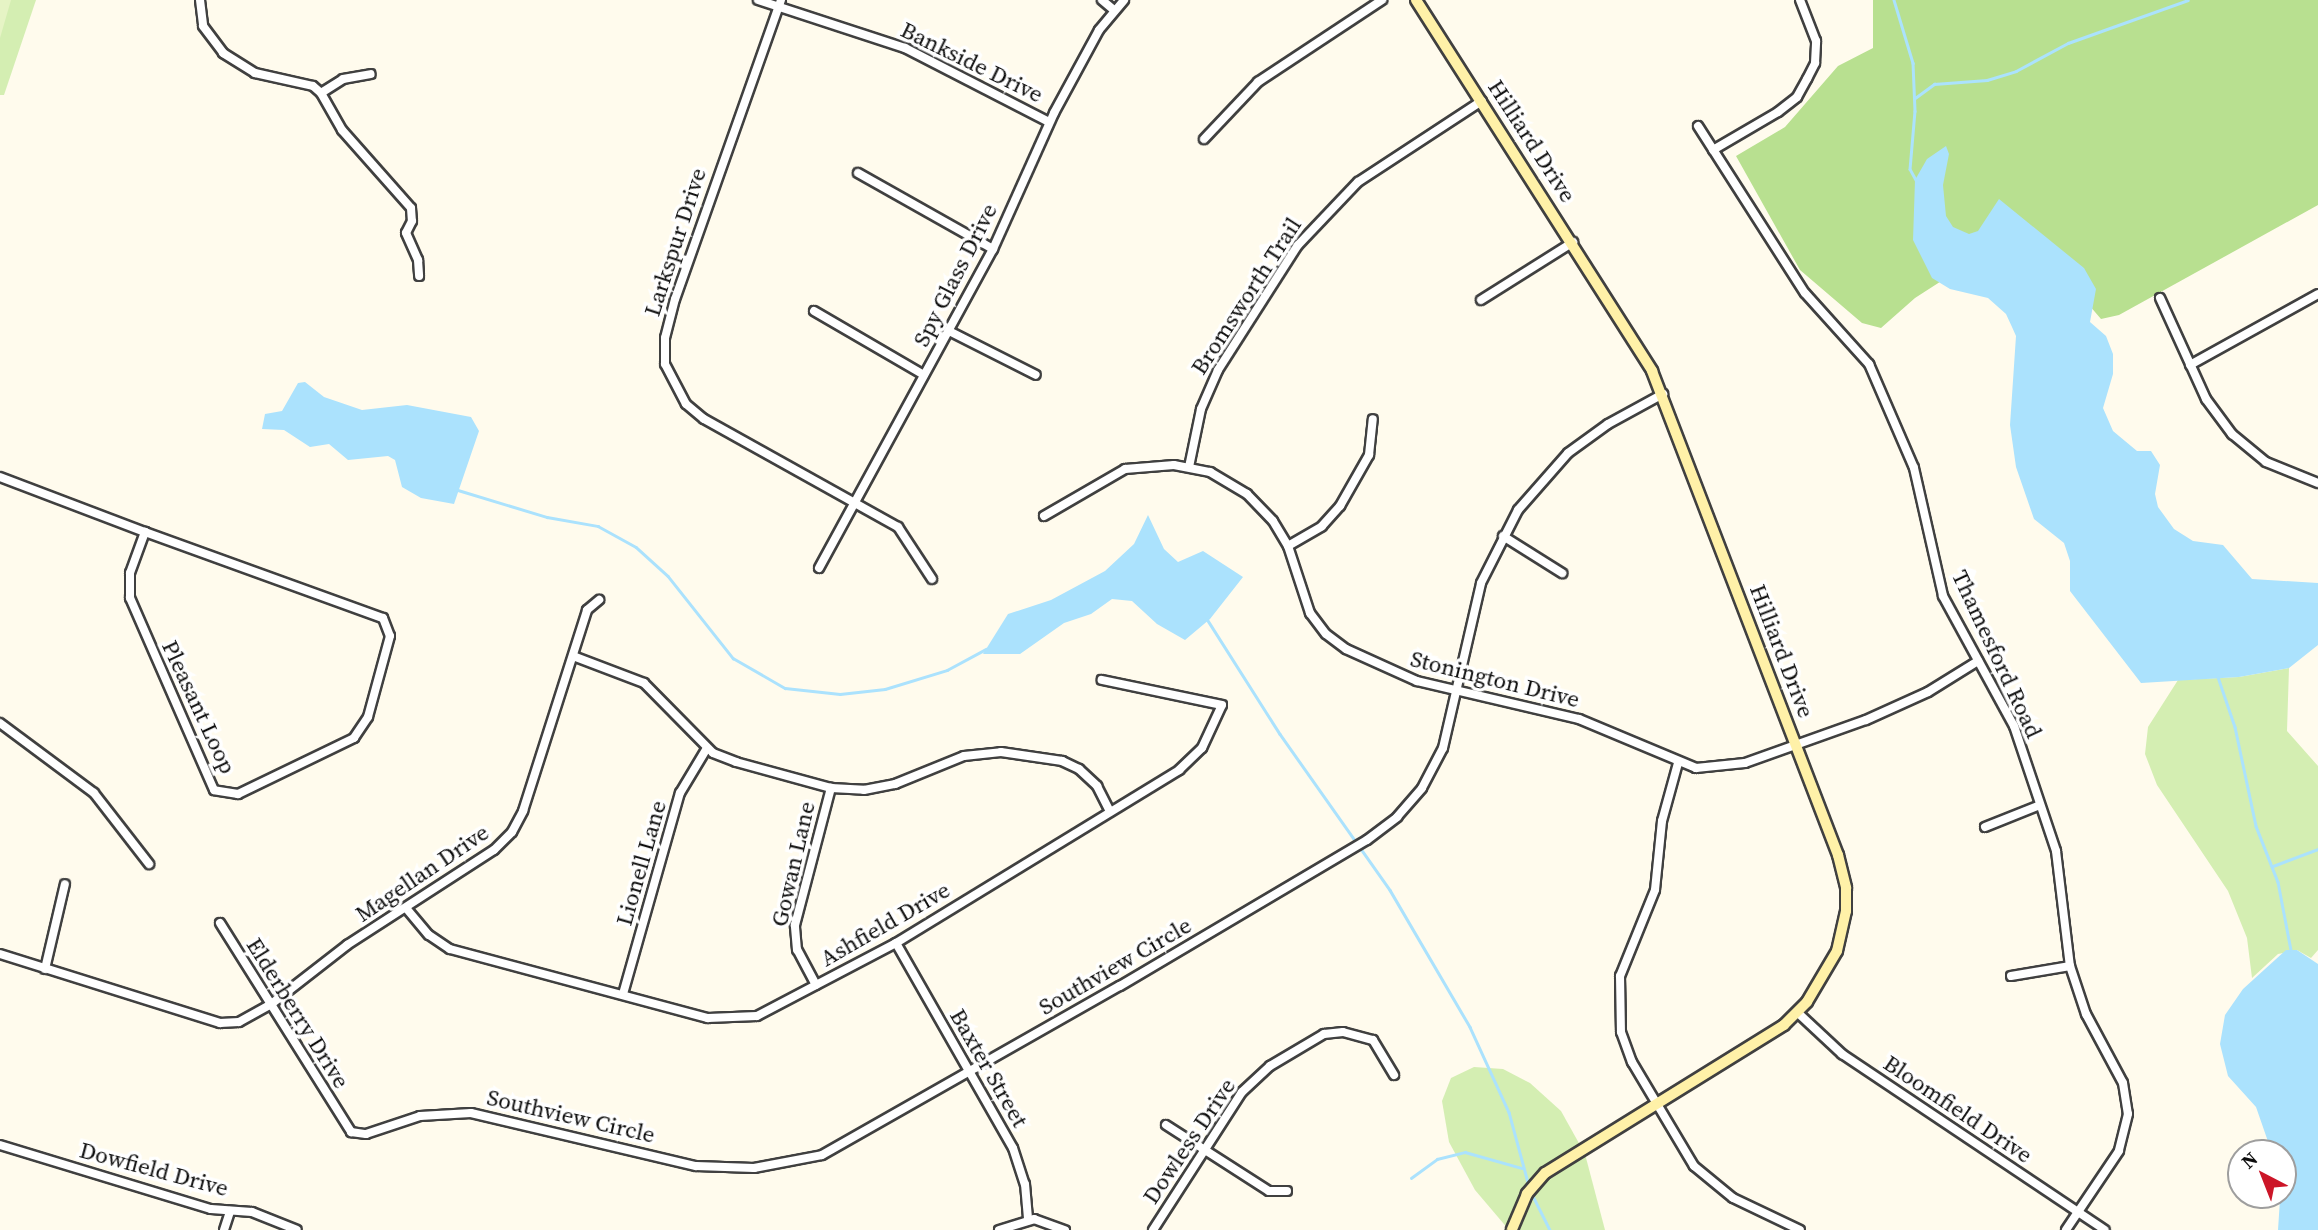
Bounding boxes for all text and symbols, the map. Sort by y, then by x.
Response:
street label: Bankside Drive [896,16,1048,108]
street label: Hilliard Drive [1482,75,1582,207]
street label: Larkspur Drive [638,165,712,319]
street label: Spy Glass Drive [907,199,1003,351]
street label: Bromsworth Trail [1185,212,1307,380]
street label: Thamesford Road [1946,566,2048,742]
street label: Hilliard Drive [1744,580,1820,722]
street label: Pleasant Loop [156,636,242,778]
street label: Stonington Drive [1408,645,1582,713]
street label: Lionell Lane [610,797,672,929]
street label: Gowan Lane [765,799,821,929]
street label: Magellan Drive [350,818,494,928]
street label: Ashfield Drive [815,876,955,972]
street label: Southview Circle [1034,911,1196,1021]
street label: Elderberry Drive [241,933,355,1093]
street label: Baxter Street [944,1004,1034,1132]
street label: Bloomfield Drive [1878,1049,2038,1169]
street label: Dowless Drive [1137,1073,1241,1209]
street label: Southview Circle [484,1083,658,1149]
street label: Dowfield Drive [77,1136,231,1202]
north arrow [2227,1139,2297,1209]
text: N [2235,1146,2263,1174]

